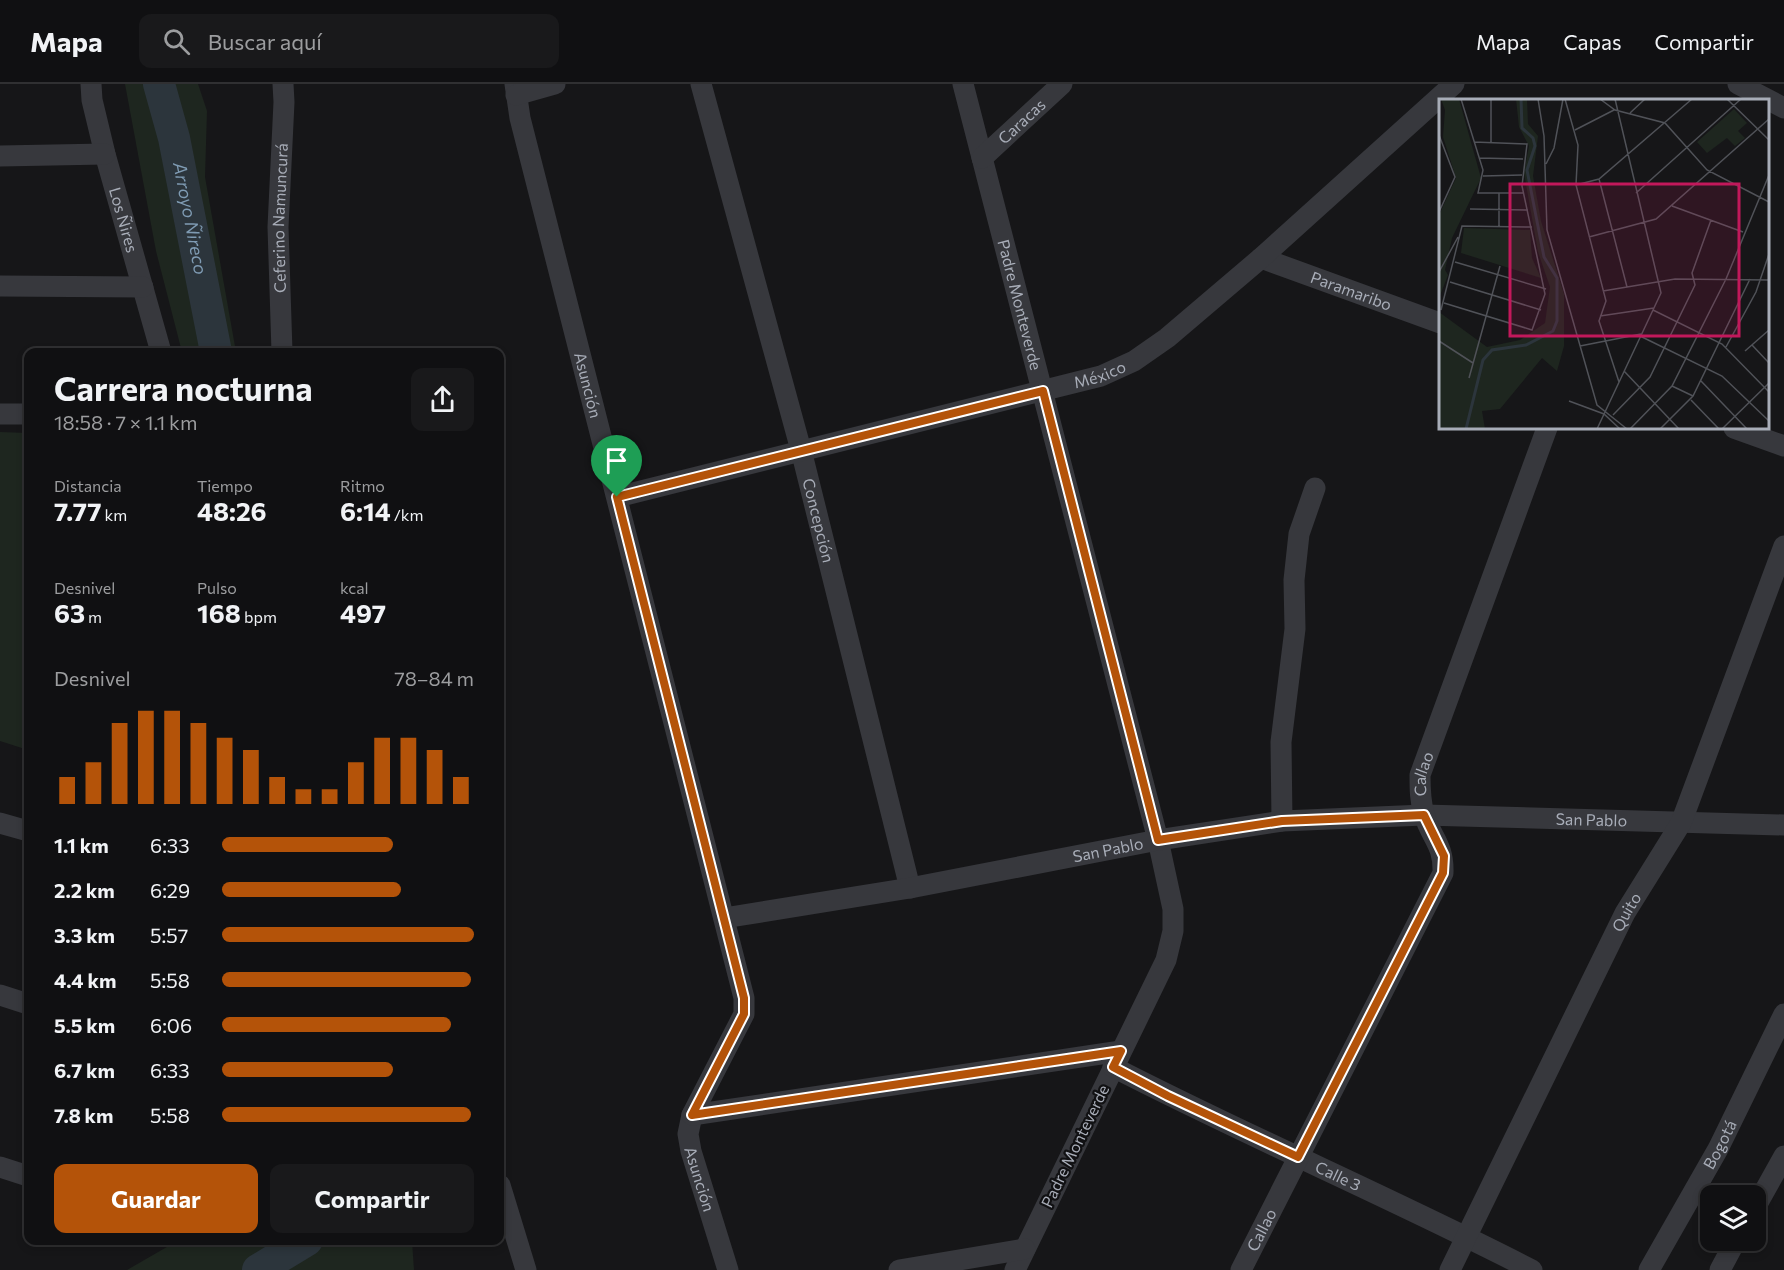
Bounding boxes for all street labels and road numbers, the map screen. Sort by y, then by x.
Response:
street label: Caracas [994,94,1049,147]
street label: Ceferino Namuncurá [268,143,291,293]
street label: Los Ñires [106,185,142,255]
street label: Padre Monteverde [994,237,1046,372]
street label: Paramaribo [1308,267,1395,314]
street label: Asunción [571,350,606,420]
street label: México [1072,356,1128,391]
street label: Concepción [799,476,839,564]
street label: Callao [1410,749,1437,797]
street label: San Pablo [1555,809,1627,830]
street label: San Pablo [1071,833,1145,865]
street label: Quito [1607,889,1645,935]
street label: Padre Monteverde [1037,1081,1112,1210]
street label: Bogotá [1699,1117,1740,1172]
street label: Asunción [681,1144,719,1214]
street label: Calle 3 [1312,1157,1364,1194]
street label: Callao [1242,1205,1280,1254]

